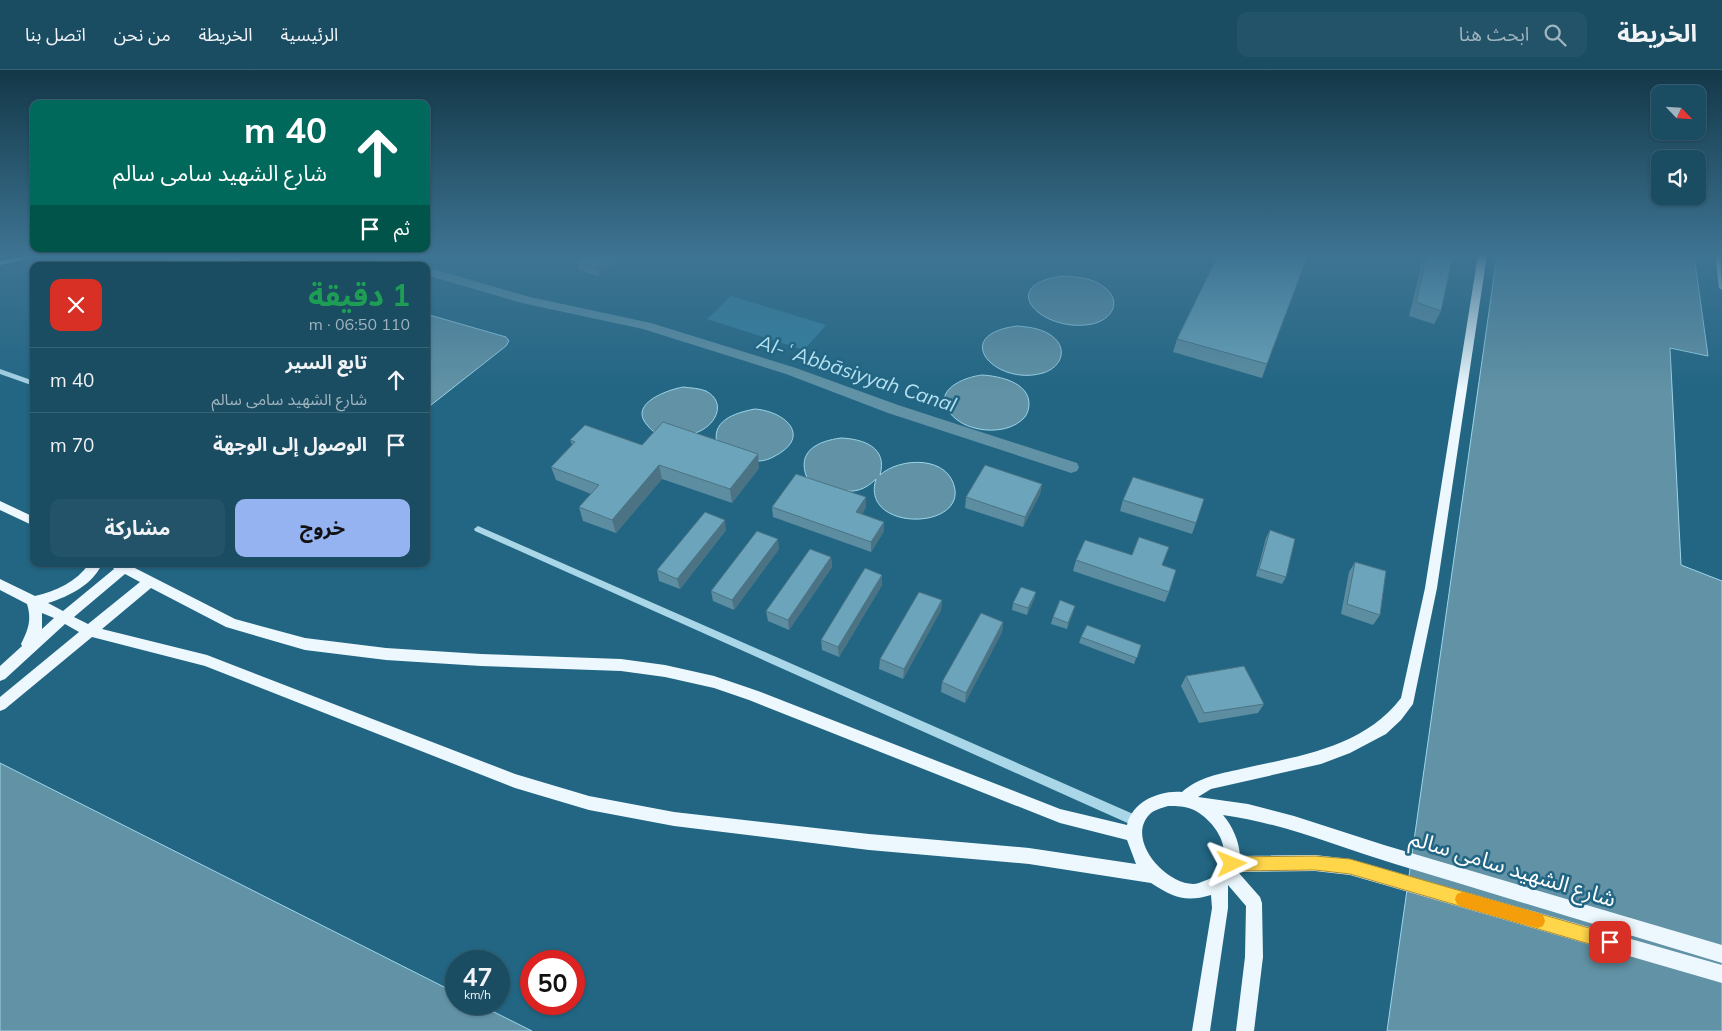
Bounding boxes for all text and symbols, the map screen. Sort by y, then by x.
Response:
search box [1237,12,1587,57]
text: الخريطة [1617,18,1697,48]
icon: search [1541,21,1569,49]
text: ابحث هنا [1459,22,1529,46]
text: اتصل بنا [25,23,86,46]
text: من نحن [114,23,171,46]
text: الخريطة [199,23,253,46]
text: الرئيسية [281,23,338,46]
north arrow [1651,85,1706,140]
map controls [1651,85,1706,205]
text: 40 m [244,108,327,152]
icon: ahead [345,120,410,185]
button: sound [1651,150,1706,205]
text: شارع الشهيد سامى سالم [113,159,327,187]
icon: arrive [356,215,384,243]
text: ثم [394,216,410,240]
text: 1 دقيقة [308,276,410,314]
button: close [50,279,102,331]
text: 110 m · 06:50 [309,314,410,334]
water label: Al-ʿAbbāsiyyah Canal [754,329,960,417]
text: تابع السير [286,350,367,374]
icon: ahead [382,366,410,394]
text: 40 m [50,368,94,392]
text: شارع الشهيد سامى سالم [211,389,367,409]
icon: arrive [382,431,410,459]
text: الوصول إلى الوجهة [213,432,367,456]
text: 70 m [50,433,94,457]
button: مشاركة [50,499,225,557]
button: خروج [235,499,410,557]
street label: شارع الشهيد سامى سالم [1406,823,1619,916]
position arrow [1205,837,1257,889]
pin [1589,921,1631,963]
icon: arrive [1596,928,1624,956]
speed limit sign: 50 [520,950,585,1015]
text: 47 [462,961,493,992]
text: km/h [464,987,491,1002]

